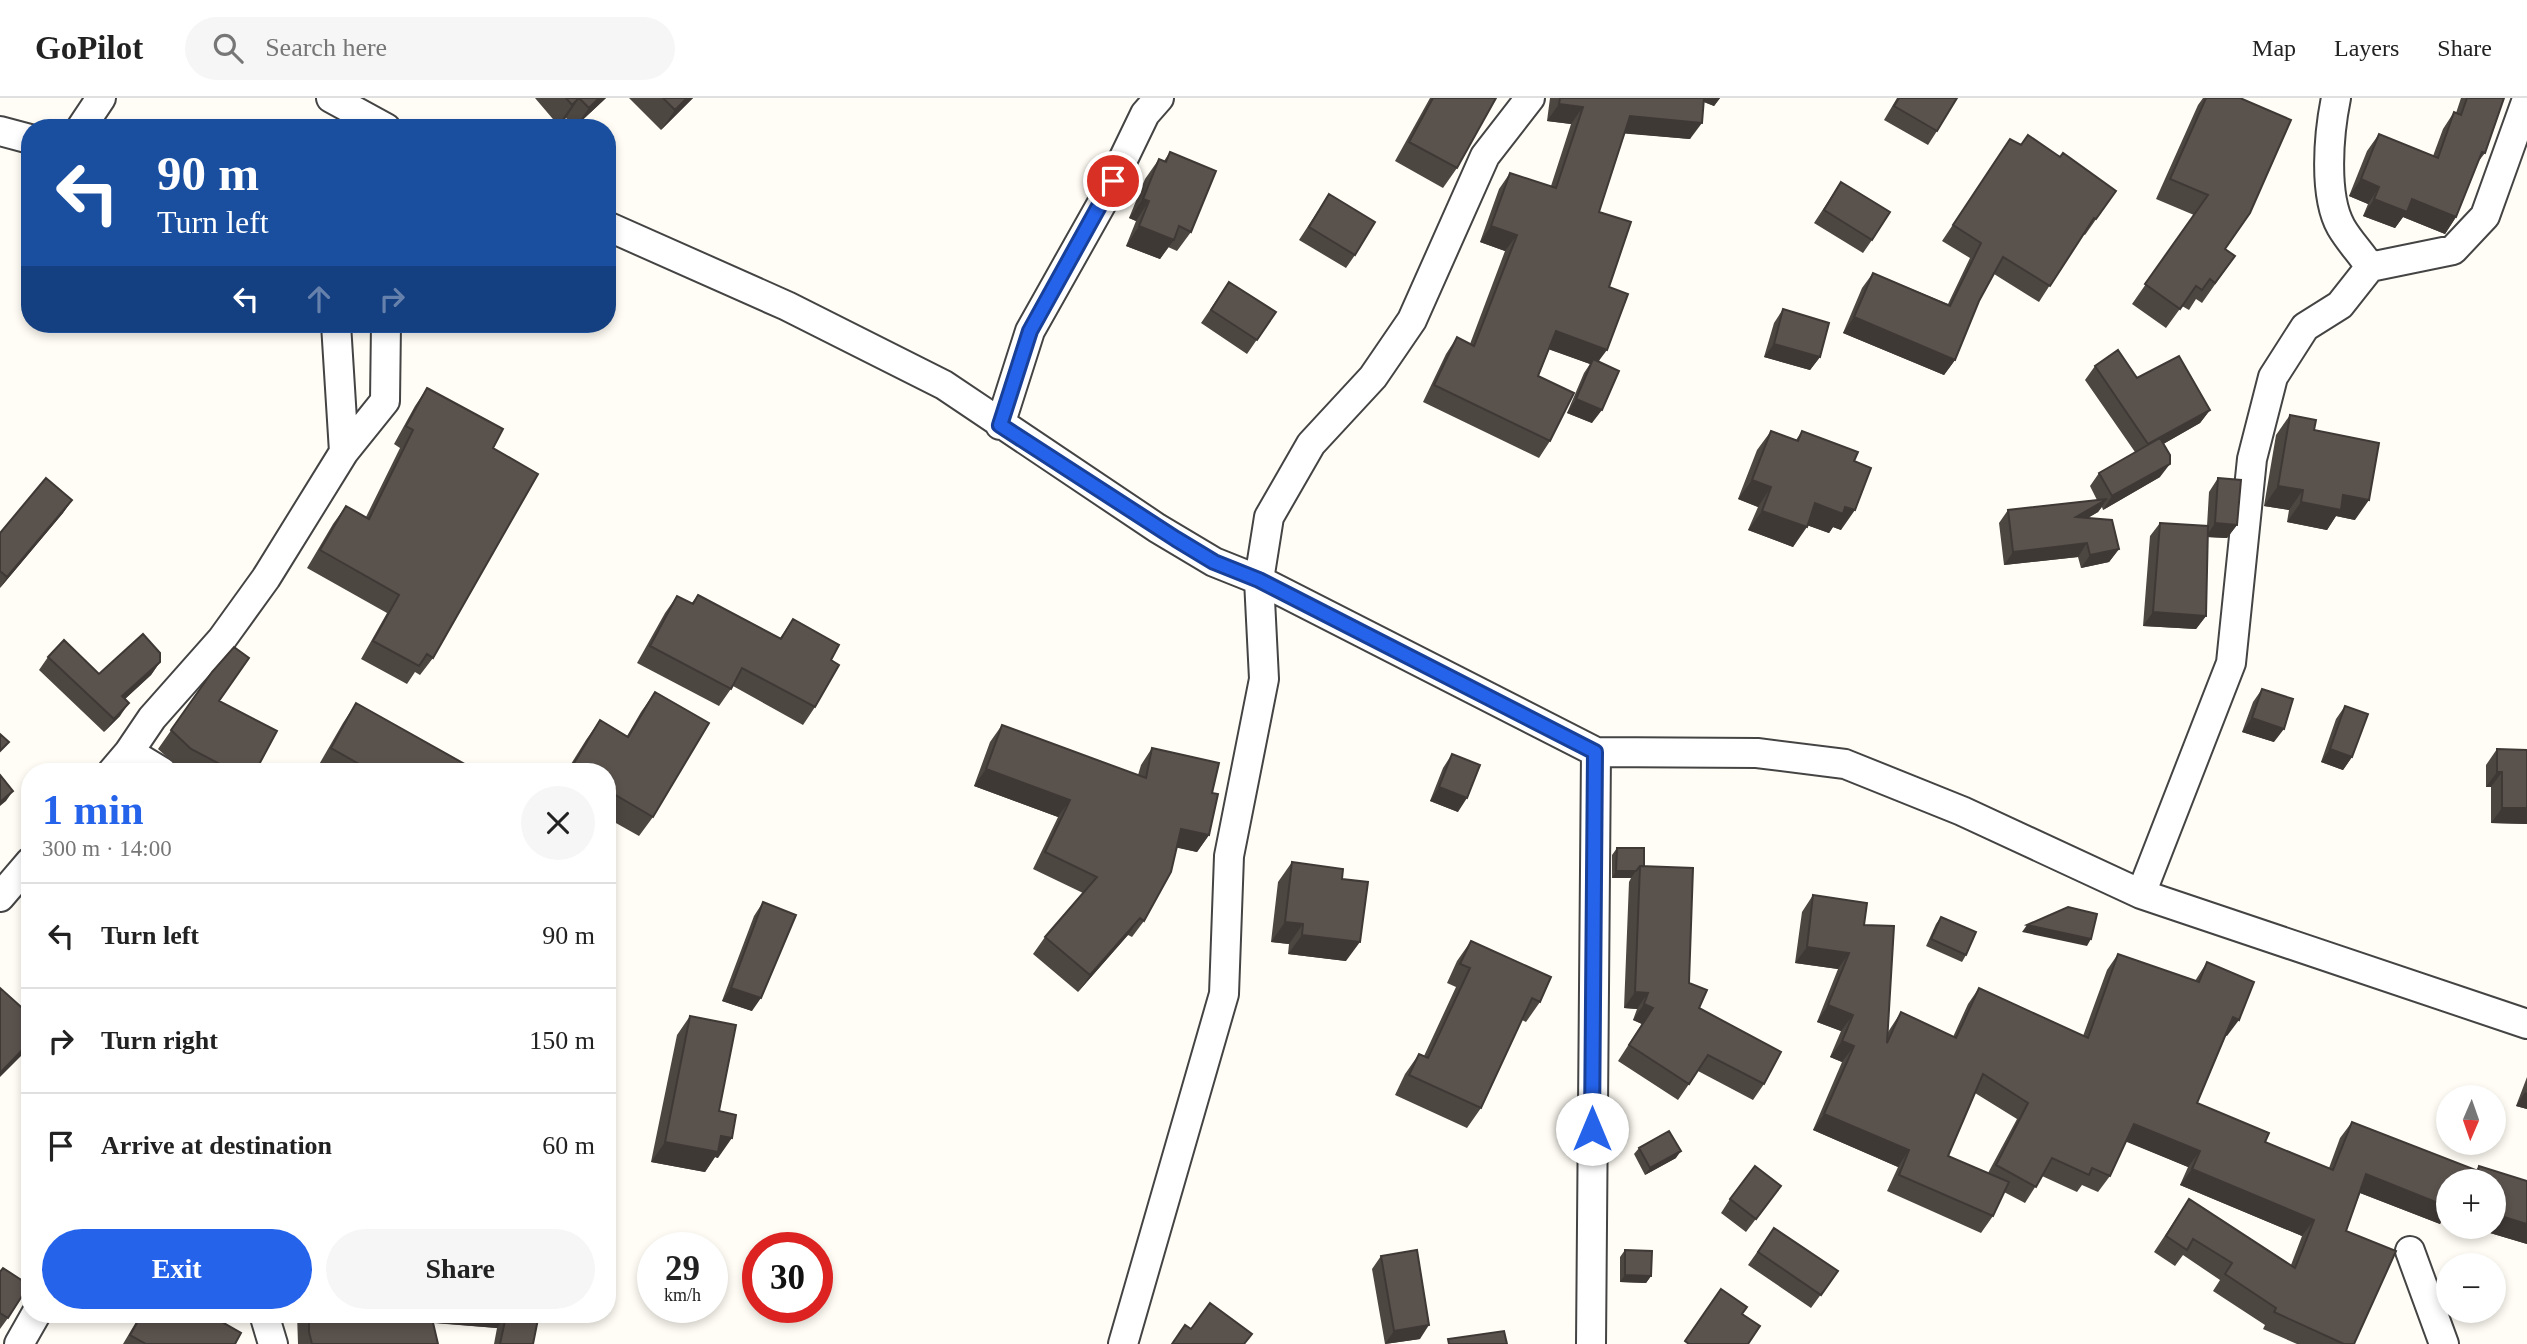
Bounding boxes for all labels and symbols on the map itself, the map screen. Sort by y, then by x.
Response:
pin [1083,151,1143,211]
north arrow [2436,1085,2506,1155]
position arrow [1555,1092,1629,1166]
speed limit sign: 30 [742,1232,833,1323]

